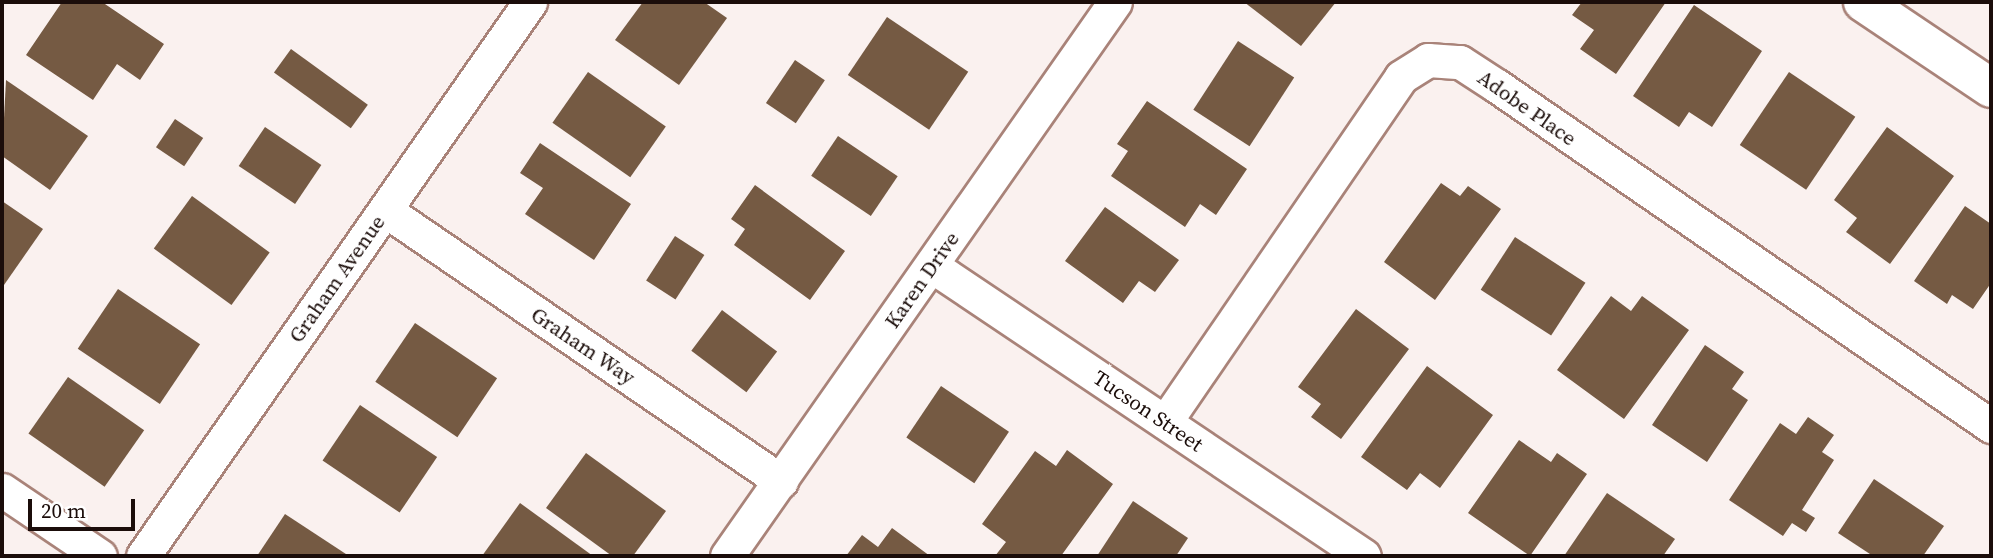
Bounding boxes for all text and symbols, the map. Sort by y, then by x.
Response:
street label: Adobe Place [1473,65,1581,151]
street label: Graham Avenue [284,210,390,348]
street label: Karen Drive [880,227,964,333]
street label: Graham Way [526,302,640,390]
street label: Tucson Street [1088,365,1208,457]
scale bar [32,484,138,528]
text: 20 m [41,496,86,525]

